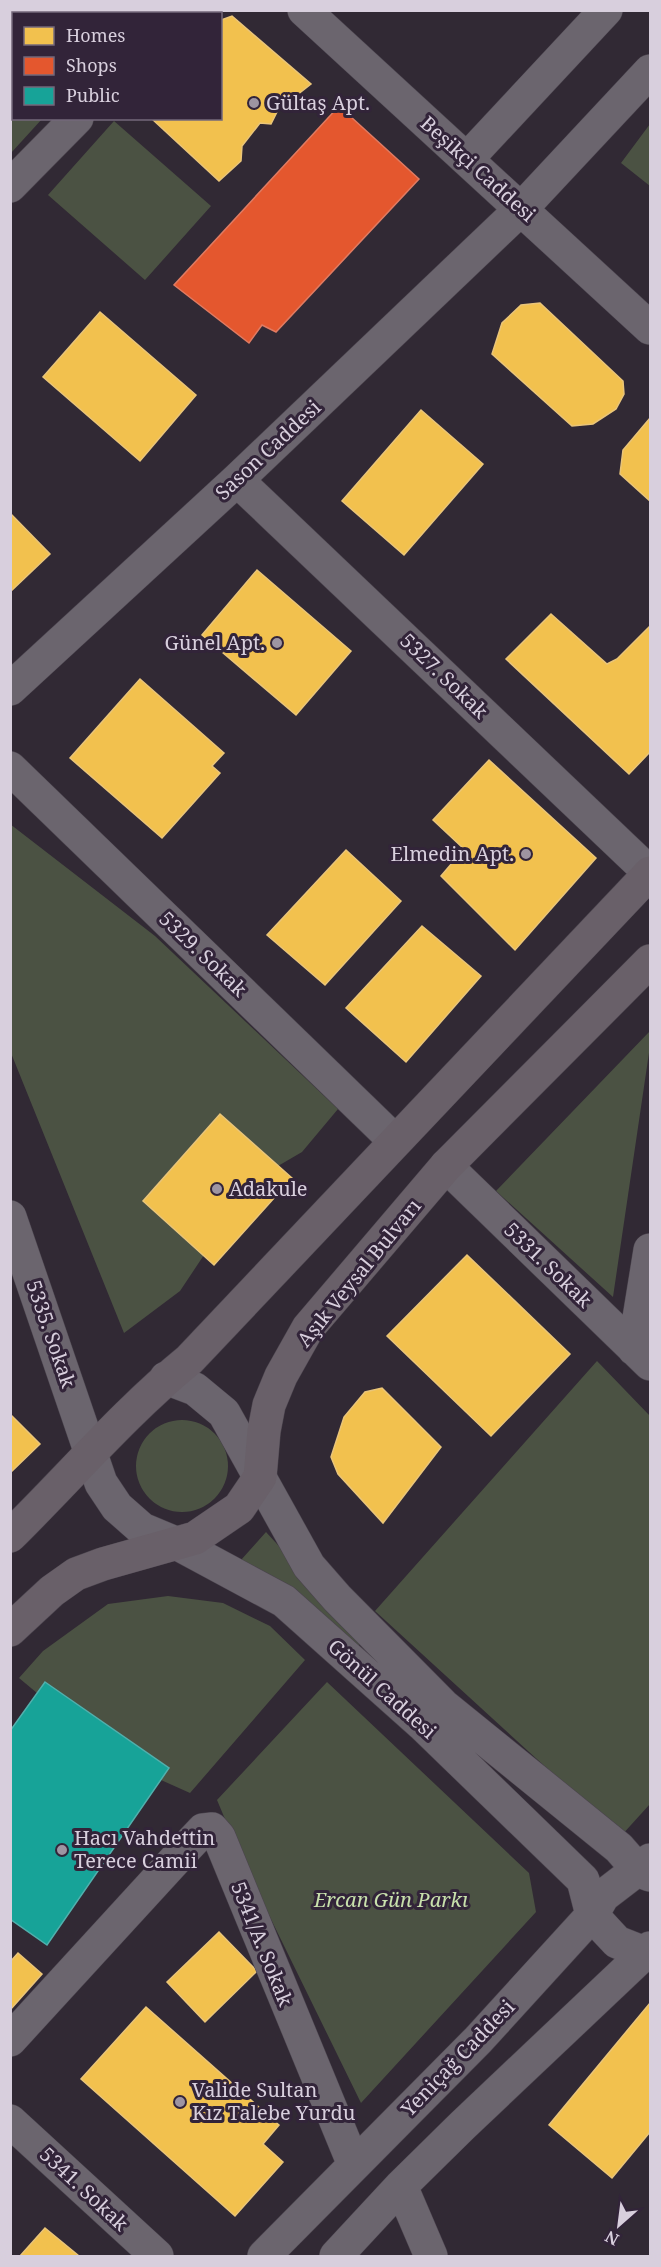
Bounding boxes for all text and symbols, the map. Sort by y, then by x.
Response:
legend [12,12,222,120]
text: Homes [66,23,125,47]
text: Shops [66,53,117,77]
text: Public [66,83,120,107]
place label: Gültaş Apt. [266,89,370,116]
marker: Gültaş Apt. [247,96,261,110]
street label: Beşikçi Caddesi [415,110,542,228]
street label: Sason Caddesi [209,393,327,506]
street label: 5327. Sokak [395,627,494,724]
place label: Günel Apt. [165,629,265,656]
marker: Günel Apt. [270,636,284,650]
place label: Elmedin Apt. [391,840,514,867]
marker: Elmedin Apt. [519,847,533,861]
street label: 5329. Sokak [154,905,253,1002]
place label: Adakule [229,1175,308,1202]
marker: Adakule [210,1182,224,1196]
street label: Aşık Veysal Bulvarı [291,1193,427,1352]
street label: 5331. Sokak [499,1216,598,1313]
street label: 5335. Sokak [20,1276,83,1391]
street label: Gönül Caddesi [322,1633,443,1745]
place label: Hacı Vahdettin Terece Camii [74,1824,215,1874]
marker: Hacı Vahdettin Terece Camii [55,1843,69,1857]
street label: 5341/A. Sokak [225,1878,300,2010]
park label: Ercan Gün Parkı [313,1886,468,1913]
street label: Yeniçağ Caddesi [394,1993,521,2123]
place label: Valide Sultan Kız Talebe Yurdu [192,2076,356,2126]
marker: Valide Sultan Kız Talebe Yurdu [173,2095,187,2109]
street label: 5341. Sokak [34,2141,135,2237]
north arrow [589,2195,649,2255]
text: N [601,2225,623,2251]

